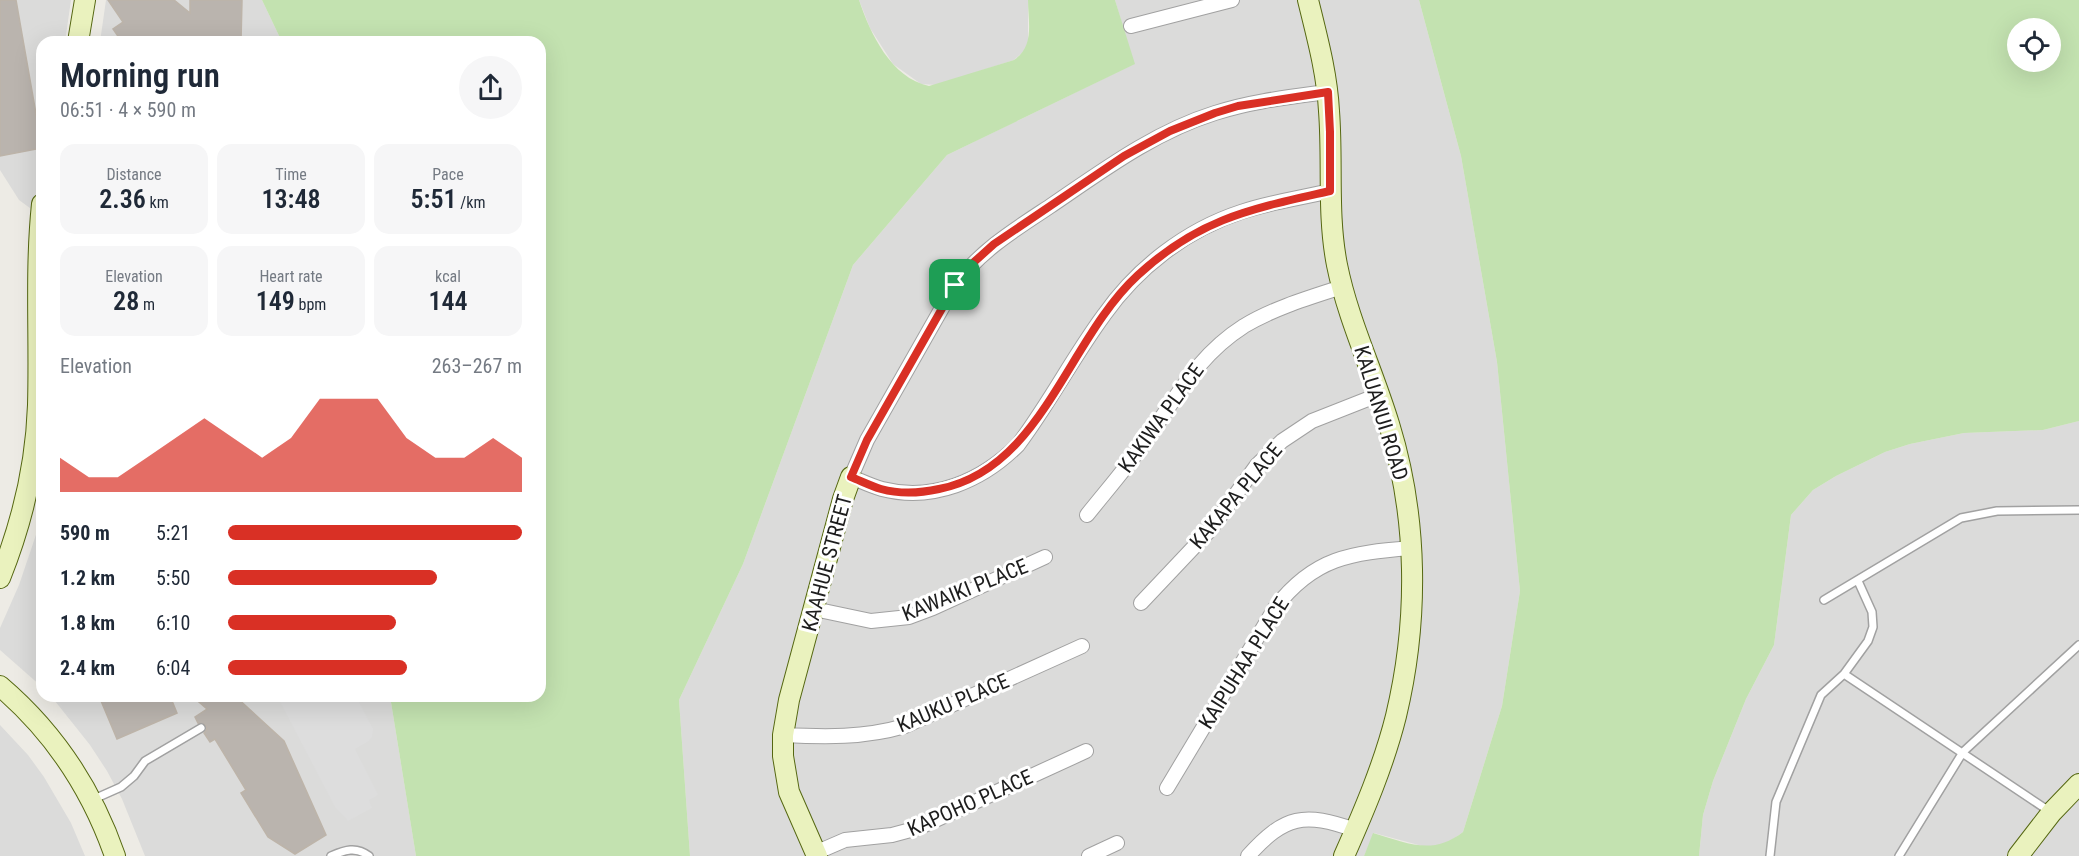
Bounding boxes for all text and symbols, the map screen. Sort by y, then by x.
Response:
map controls [2007,18,2061,72]
button: locate [2007,18,2061,72]
text: Morning run [60,56,220,95]
button: share [459,56,522,119]
text: 06:51 · 4 × 590 m [60,98,196,122]
text: Distance [106,165,162,184]
text: Time [275,165,307,184]
text: Pace [432,165,464,184]
text: 2.36 [99,184,146,214]
text: 13:48 [261,184,321,214]
text: 5:51 [411,184,457,214]
text: km [146,193,169,212]
text: /km [457,193,485,212]
pin [929,259,980,310]
text: Elevation [105,267,163,286]
text: Heart rate [259,267,323,286]
text: kcal [435,267,461,286]
icon: arrive [938,268,971,301]
text: 28 [113,286,139,316]
text: 149 [256,286,295,316]
text: 144 [428,286,468,316]
text: m [139,295,155,314]
text: bpm [295,295,326,314]
street label: KALUANUI ROAD [1349,343,1413,483]
text: Elevation [60,354,132,378]
text: 263–267 m [432,354,522,378]
street label: KAKIWA PLACE [1113,359,1209,477]
street label: KAKAPA PLACE [1185,438,1287,554]
street label: KAAHUE STREET [797,492,857,634]
text: 590 m [60,521,110,545]
text: 5:21 [156,521,190,545]
street label: KAWAIKI PLACE [899,554,1031,626]
text: 1.2 km [60,566,115,590]
text: 5:50 [156,566,190,590]
street label: KAIPUHAA PLACE [1194,593,1294,733]
text: 1.8 km [60,611,115,635]
text: 6:10 [156,611,190,635]
text: 2.4 km [60,656,115,680]
text: 6:04 [156,656,190,680]
street label: KAUKU PLACE [893,669,1013,737]
street label: KAPOHO PLACE [904,765,1036,841]

